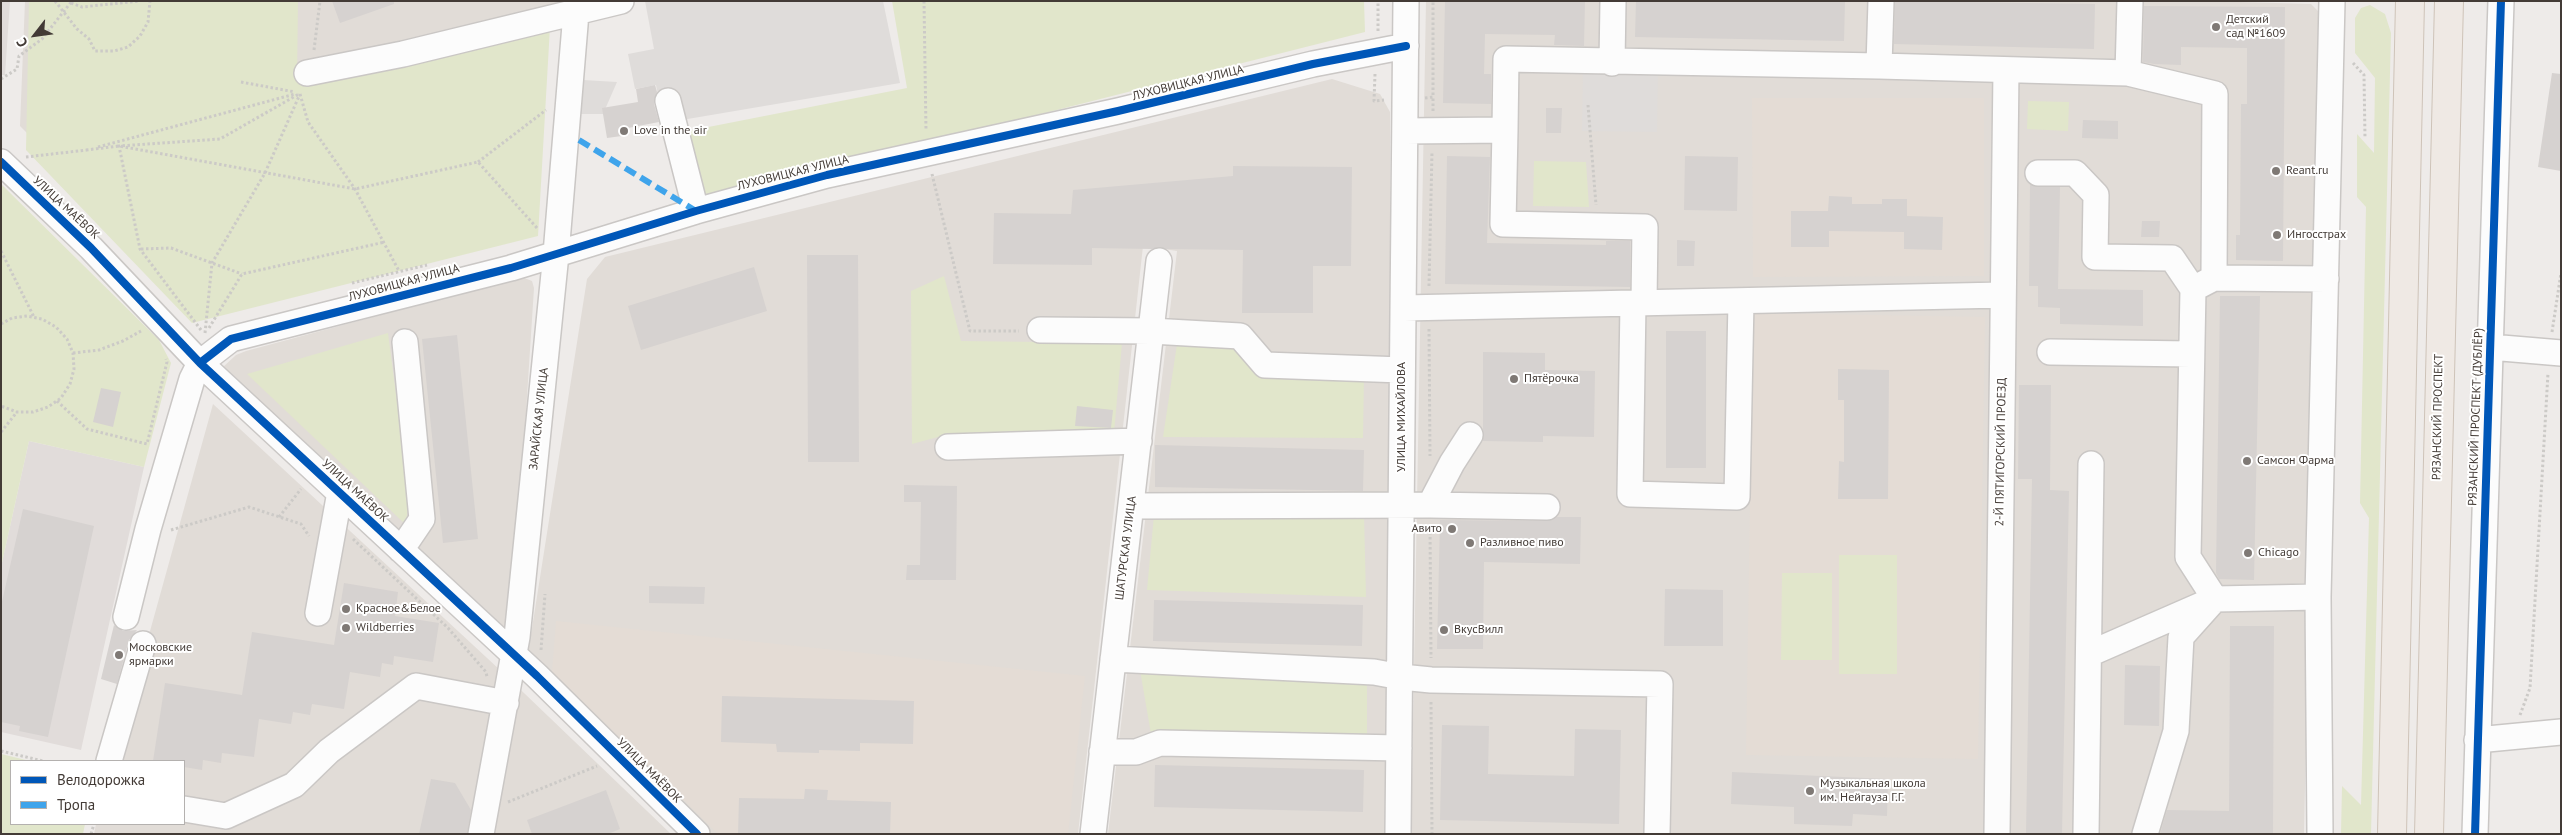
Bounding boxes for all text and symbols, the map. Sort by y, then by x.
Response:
north arrow [10,10,60,60]
place label: Детский сад №1609 [2226,13,2285,41]
marker: Детский сад №1609 [2210,21,2222,33]
text: С [12,35,32,50]
street label: ЛУХОВИЦКАЯ УЛИЦА [1131,62,1245,104]
place label: Love in the air [634,124,707,138]
marker: Love in the air [618,125,630,137]
street label: ЛУХОВИЦКАЯ УЛИЦА [736,152,850,194]
place label: Reant.ru [2286,164,2329,178]
marker: Reant.ru [2270,165,2282,177]
street label: УЛИЦА МАЁВОК [30,173,102,243]
place label: Ингосстрах [2287,228,2346,242]
marker: Ингосстрах [2271,229,2283,241]
street label: ЛУХОВИЦКАЯ УЛИЦА [347,261,461,305]
street label: РЯЗАНСКИЙ ПРОСПЕКТ (ДУБЛЁР) [2466,328,2486,506]
street label: РЯЗАНСКИЙ ПРОСПЕКТ [2430,354,2446,480]
street label: УЛИЦА МИХАЙЛОВА [1395,362,1409,472]
street label: ЗАРАЙСКАЯ УЛИЦА [526,367,552,471]
place label: Пятёрочка [1524,372,1579,386]
marker: Пятёрочка [1508,373,1520,385]
street label: 2-Й ПЯТИГОРСКИЙ ПРОЕЗД [1993,377,2009,527]
place label: Самсон Фарма [2257,454,2334,468]
marker: Самсон Фарма [2241,455,2253,467]
street label: УЛИЦА МАЁВОК [319,456,391,526]
street label: ШАТУРСКАЯ УЛИЦА [1112,495,1140,601]
place label: Авито [1411,522,1442,536]
marker: Авито [1446,523,1458,535]
place label: Разливное пиво [1480,536,1564,550]
marker: Разливное пиво [1464,537,1476,549]
place label: Chicago [2258,546,2299,560]
marker: Chicago [2242,547,2254,559]
place label: Красное&Белое [356,602,441,616]
marker: Красное&Белое [340,603,352,615]
place label: Wildberries [356,621,414,635]
marker: Wildberries [340,622,352,634]
place label: ВкусВилл [1454,623,1503,637]
marker: ВкусВилл [1438,624,1450,636]
place label: Московские ярмарки [129,641,192,669]
marker: Московские ярмарки [113,649,125,661]
street label: УЛИЦА МАЁВОК [614,736,684,806]
legend [10,760,185,825]
text: Велодорожка [57,770,145,789]
place label: Музыкальная школа им. Нейгауза Г.Г. [1820,777,1926,805]
marker: Музыкальная школа им. Нейгауза Г.Г. [1804,785,1816,797]
text: Тропа [57,795,95,814]

